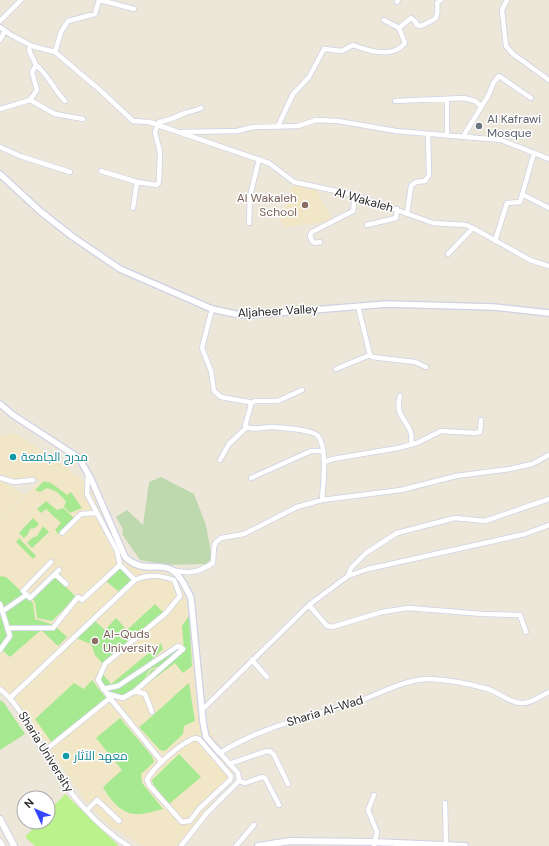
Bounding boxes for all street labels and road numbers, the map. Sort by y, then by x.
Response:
street label: Al Wakaleh [333,184,395,216]
street label: Aljaheer Valley [237,301,319,321]
street label: Sharia Al-Wad [285,692,365,730]
street label: Sharia University [15,708,77,796]

